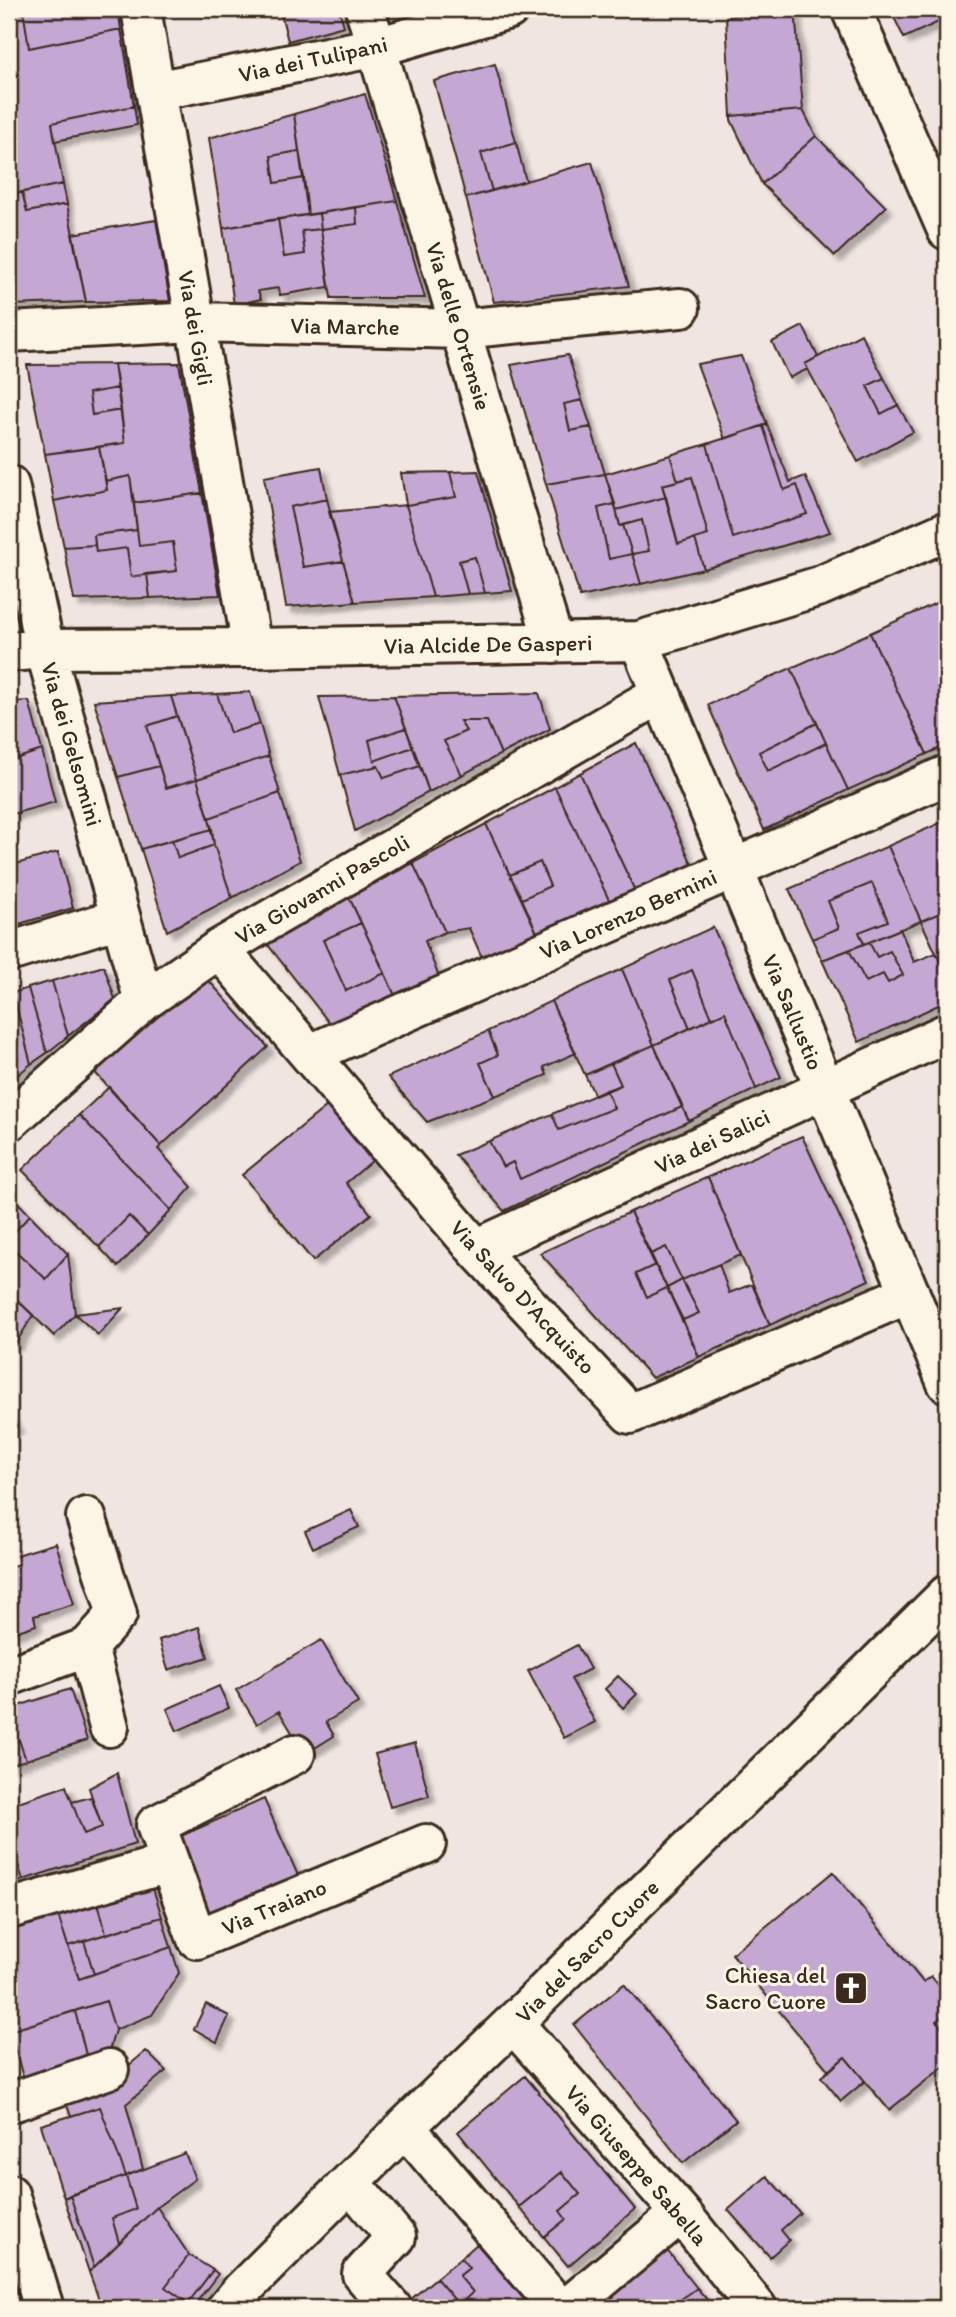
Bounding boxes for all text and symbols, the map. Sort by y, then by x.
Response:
street label: Via dei Tulipani [236,30,390,88]
street label: Via delle Ortensie [420,239,498,413]
street label: Via dei Gigli [172,268,220,388]
street label: Via Marche [290,311,400,341]
street label: Via Alcide De Gasperi [383,628,593,660]
street label: Via dei Gelsomini [35,659,109,829]
street label: Via Giovanni Pascoli [230,828,414,950]
street label: Via Lorenzo Bernini [535,862,721,966]
street label: Via Sallustio [756,950,830,1074]
street label: Via dei Salici [650,1102,774,1180]
street label: Via Salvo D'Acquisto [444,1214,602,1380]
street label: Via Traiano [217,1872,331,1942]
street label: Via del Sacro Cuore [509,1873,665,2029]
place label: Chiesa del Sacro Cuore [705,1961,826,2015]
church icon: Chiesa del Sacro Cuore [832,1969,870,2007]
street label: Via Giuseppe Sabella [560,2079,715,2251]

